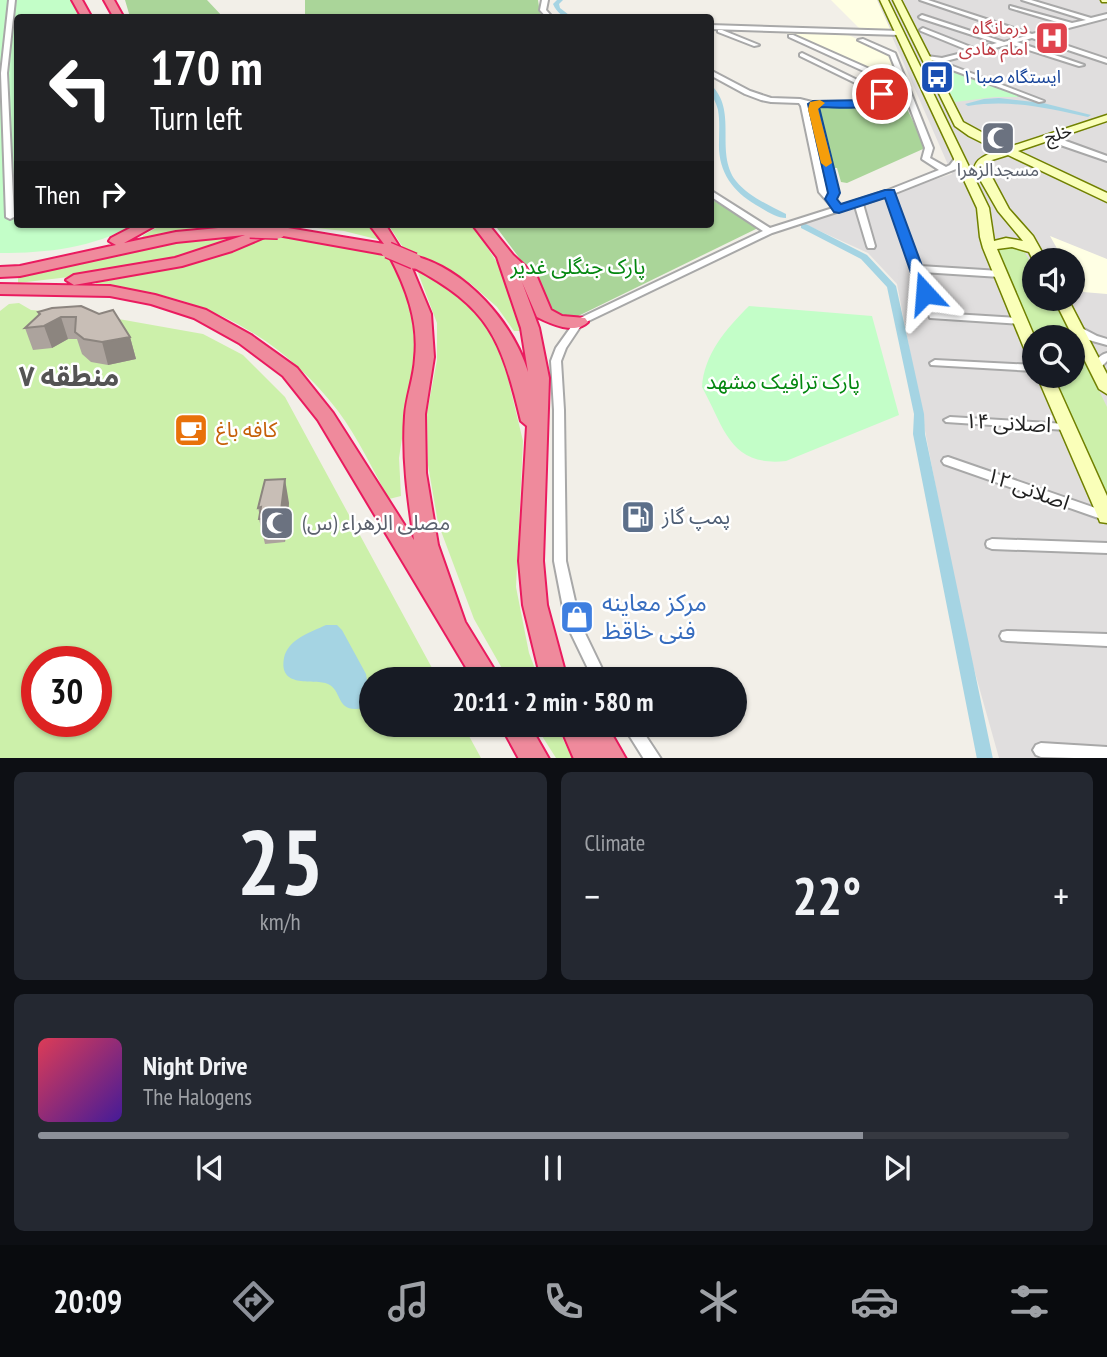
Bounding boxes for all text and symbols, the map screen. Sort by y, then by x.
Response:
place label: درمانگاه امام هادی [959,16,1028,63]
hospital icon: درمانگاه امام هادی [1033,19,1071,57]
text: 170 m [150,35,263,99]
icon: left [35,42,126,133]
bus stop icon: ایستگاه صبا ۱ [918,58,956,96]
pin [852,64,912,124]
place label: ایستگاه صبا ۱ [962,65,1061,88]
icon: arrive [863,75,901,113]
text: Turn left [150,97,242,139]
street label: خلج [1041,118,1075,151]
mosque icon: مسجدالزهرا [979,119,1017,157]
place label: مسجدالزهرا [957,158,1039,181]
icon: right [94,175,132,213]
text: Then [35,178,80,211]
map controls [1022,248,1085,388]
button: sound [1022,248,1085,311]
park label: پارک جنگلی غدیر [510,253,645,280]
position arrow [888,256,962,330]
button: search [1022,325,1085,388]
district label: منطقه ۷ [19,357,119,394]
park label: پارک ترافیک مشهد [706,368,860,395]
street label: اصلانی ۱۴ [964,407,1052,438]
cafe icon: کافه باغ [172,411,210,449]
place label: کافه باغ [216,416,278,445]
street label: اصلانی ۱۲ [983,461,1073,516]
fuel station icon: پمپ گاز [619,498,657,536]
place label: پمپ گاز [661,503,730,531]
mosque icon: مصلی الزهراء (س) [258,504,296,542]
place label: مصلی الزهراء (س) [302,509,450,536]
place label: مرکز معاینه فنی خاقظ [602,587,707,646]
shop icon: مرکز معاینه فنی خاقظ [558,598,596,636]
speed limit sign: 30 [21,646,112,737]
text: 20:11 · 2 min · 580 m [453,685,653,718]
text: 25 [237,802,324,920]
text: Climate [585,828,645,857]
text: 22° [792,862,861,929]
text: − [585,871,600,920]
text: + [1053,871,1069,920]
text: km/h [260,907,301,936]
text: Night Drive [143,1049,248,1082]
text: The Halogens [143,1082,252,1111]
icon: previous [191,1149,229,1187]
icon: pause [534,1149,572,1187]
icon: next [878,1149,916,1187]
icon: directions [229,1277,278,1326]
icon: music [384,1277,433,1326]
icon: phone [539,1277,588,1326]
icon: climate [694,1277,743,1326]
icon: car [850,1277,899,1326]
icon: filters [1005,1277,1054,1326]
text: 20:09 [53,1280,122,1322]

